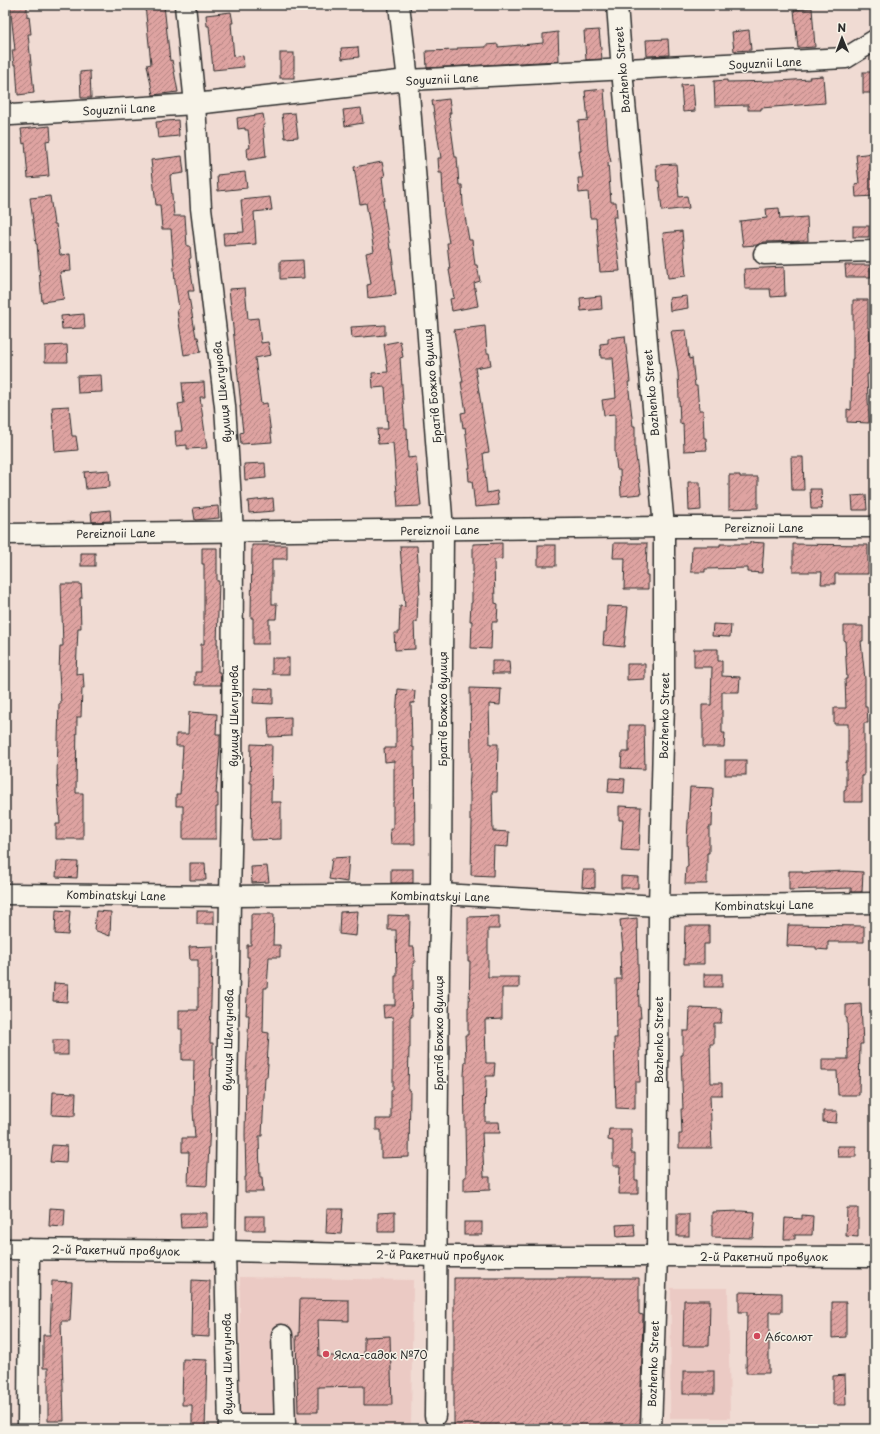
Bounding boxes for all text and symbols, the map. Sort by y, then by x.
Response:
north arrow [822,18,862,58]
text: N [837,19,847,36]
street label: Bozhenko Street [610,25,634,114]
street label: Soyuznii Lane [728,53,802,73]
street label: Soyuznii Lane [405,69,479,89]
street label: Soyuznii Lane [82,99,156,119]
street label: Братів Божко вулиця [419,328,445,444]
street label: вулиця Шелгунова [208,340,236,444]
street label: Bozhenko Street [639,348,663,437]
street label: Pereiznoii Lane [724,519,804,536]
street label: Pereiznoii Lane [400,521,480,539]
street label: Pereiznoii Lane [76,524,156,542]
street label: Братів Божко вулиця [434,651,451,767]
street label: вулиця Шелгунова [225,665,242,767]
street label: Bozhenko Street [655,672,673,760]
street label: Kombinatskyi Lane [66,886,166,904]
street label: Kombinatskyi Lane [390,887,490,905]
street label: Kombinatskyi Lane [714,896,814,914]
street label: Братів Божко вулиця [430,975,447,1091]
street label: вулиця Шелгунова [219,989,237,1091]
street label: Bozhenko Street [650,996,667,1083]
street label: 2-й Ракетний провулок [52,1240,181,1260]
street label: 2-й Ракетний провулок [376,1245,505,1265]
street label: 2-й Ракетний провулок [700,1248,828,1265]
street label: вулиця Шелгунова [218,1313,236,1415]
street label: Bozhenko Street [643,1320,663,1408]
place label: Абсолют [765,1328,813,1345]
marker: Абсолют [752,1331,762,1341]
place label: Ясла-садок №70 [334,1346,428,1363]
marker: Ясла-садок №70 [321,1349,331,1359]

